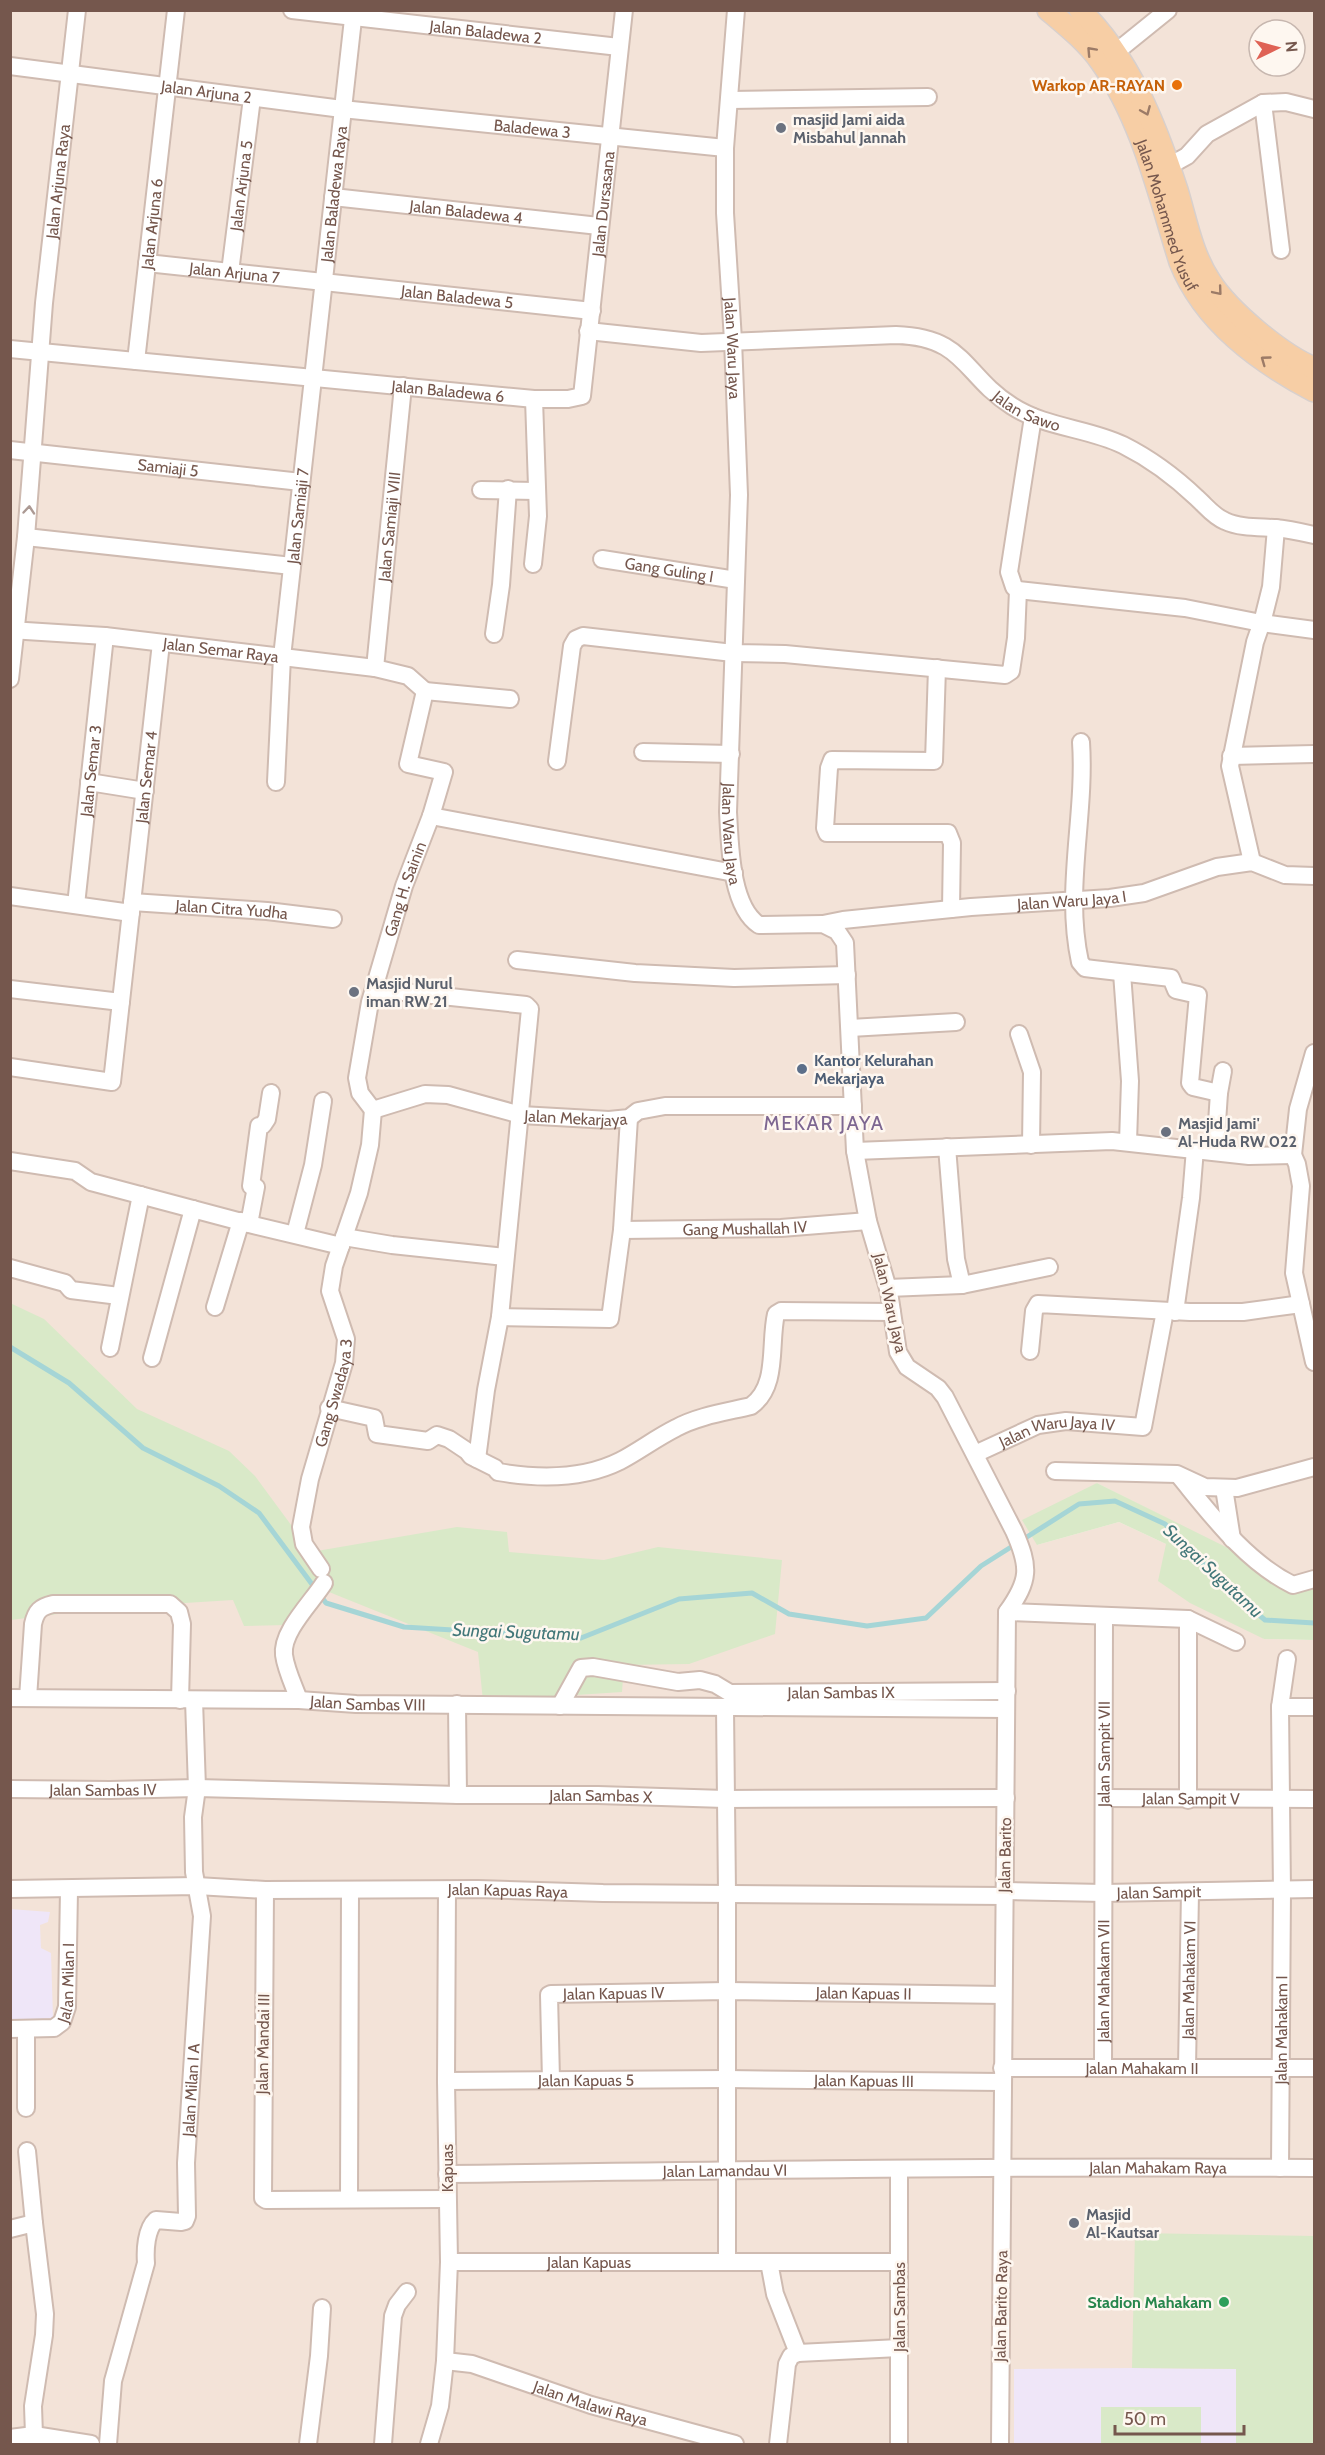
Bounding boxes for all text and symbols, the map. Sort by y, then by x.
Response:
street label: Jalan Baladewa 2 [428,16,543,48]
north arrow [1247,18,1307,78]
text: N [1281,40,1301,53]
one-way arrow [1087,47,1098,58]
street label: Jalan Arjuna 2 [159,76,253,107]
place label: Warkop AR-RAYAN [1032,76,1165,95]
marker: Warkop AR-RAYAN [1170,78,1184,92]
one-way arrow [1139,105,1151,116]
place label: masjid Jami aida Misbahul Jannah [793,110,906,147]
street label: Baladewa 3 [493,115,572,142]
marker: masjid Jami aida Misbahul Jannah [774,121,788,135]
street label: Jalan Arjuna Raya [42,123,74,241]
street label: Jalan Baladewa Raya [316,125,351,264]
street label: Jalan Mohammed Yusuf [1132,136,1203,295]
street label: Jalan Arjuna 5 [226,139,256,233]
street label: Jalan Dursasana [588,150,618,258]
street label: Jalan Arjuna 6 [137,177,166,272]
street label: Jalan Baladewa 4 [408,196,524,227]
street label: Jalan Arjuna 7 [187,258,281,287]
street label: Jalan Baladewa 5 [399,281,514,312]
one-way arrow [1211,284,1222,295]
street label: Jalan Waru Jaya [721,296,745,400]
one-way arrow [1261,356,1272,367]
street label: Jalan Baladewa 6 [390,376,505,406]
street label: Jalan Sawo [988,386,1063,435]
street label: Samiaji 5 [137,455,200,480]
street label: Jalan Samiaji 7 [283,467,312,566]
street label: Jalan Samiaji VIII [374,471,404,584]
one-way arrow [22,505,35,514]
street label: Gang Guling I [623,553,715,586]
street label: Jalan Semar Raya [161,633,280,666]
street label: Jalan Semar 3 [76,724,105,819]
street label: Jalan Semar 4 [131,730,161,825]
street label: Jalan Waru Jaya [718,782,745,887]
street label: Gang H. Sainin [380,839,430,939]
street label: Jalan Waru Jaya I [1015,886,1128,914]
street label: Jalan Citra Yudha [174,895,289,923]
place label: Masjid Nurul iman RW 21 [366,974,453,1011]
marker: Masjid Nurul iman RW 21 [347,985,361,999]
place label: Kantor Kelurahan Mekarjaya [814,1051,934,1088]
marker: Kantor Kelurahan Mekarjaya [795,1062,809,1076]
street label: Jalan Mekarjaya [523,1106,628,1130]
district label: MEKAR JAYA [764,1111,884,1135]
place label: Masjid Jami' Al-Huda RW 022 [1178,1114,1297,1151]
marker: Masjid Jami' Al-Huda RW 022 [1159,1125,1173,1139]
street label: Gang Mushallah IV [683,1216,808,1239]
street label: Jalan Waru Jaya [869,1250,911,1355]
street label: Gang Swadaya 3 [310,1338,356,1449]
street label: Jalan Waru Jaya IV [995,1411,1116,1452]
water label: Sungai Sugutamu [1159,1520,1267,1623]
water label: Sungai Sugutamu [452,1619,580,1645]
street label: Jalan Sambas IX [786,1682,895,1702]
street label: Jalan Sambas VIII [309,1691,426,1714]
street label: Jalan Sampit VII [1094,1701,1113,1808]
street label: Jalan Sambas IV [48,1779,157,1800]
street label: Jalan Sambas X [548,1785,653,1806]
street label: Jalan Sampit V [1141,1789,1240,1808]
street label: Jalan Barito [995,1817,1015,1894]
street label: Jalan Kapuas Raya [447,1879,569,1901]
street label: Jalan Sampit [1116,1882,1202,1902]
street label: Jalan Mahakam VII [1094,1919,1113,2044]
street label: Jalan Mahakam VI [1178,1920,1199,2041]
street label: Jalan Milan I [53,1943,78,2026]
street label: Jalan Mahakam I [1271,1975,1291,2086]
street label: Jalan Kapuas IV [562,1983,665,2003]
street label: Jalan Kapuas II [815,1983,912,2003]
street label: Jalan Mandai III [253,1993,273,2096]
street label: Jalan Milan I A [178,2042,203,2138]
street label: Jalan Mahakam II [1084,2059,1199,2078]
street label: Jalan Kapuas 5 [537,2070,634,2090]
street label: Jalan Kapuas III [813,2070,914,2091]
street label: Kapuas [438,2143,457,2192]
street label: Jalan Mahakam Raya [1088,2158,1227,2177]
street label: Jalan Lamandau VI [662,2160,787,2181]
place label: Masjid Al-Kautsar [1086,2205,1160,2242]
marker: Masjid Al-Kautsar [1067,2216,1081,2230]
street label: Jalan Barito Raya [991,2250,1011,2363]
street label: Jalan Kapuas [546,2253,631,2272]
street label: Jalan Sambas [890,2262,909,2353]
place label: Stadion Mahakam [1087,2293,1212,2312]
marker: Stadion Mahakam [1217,2295,1231,2309]
street label: Jalan Malawi Raya [530,2376,650,2430]
scale bar [1115,2398,1244,2436]
text: 50 m [1124,2408,1166,2430]

